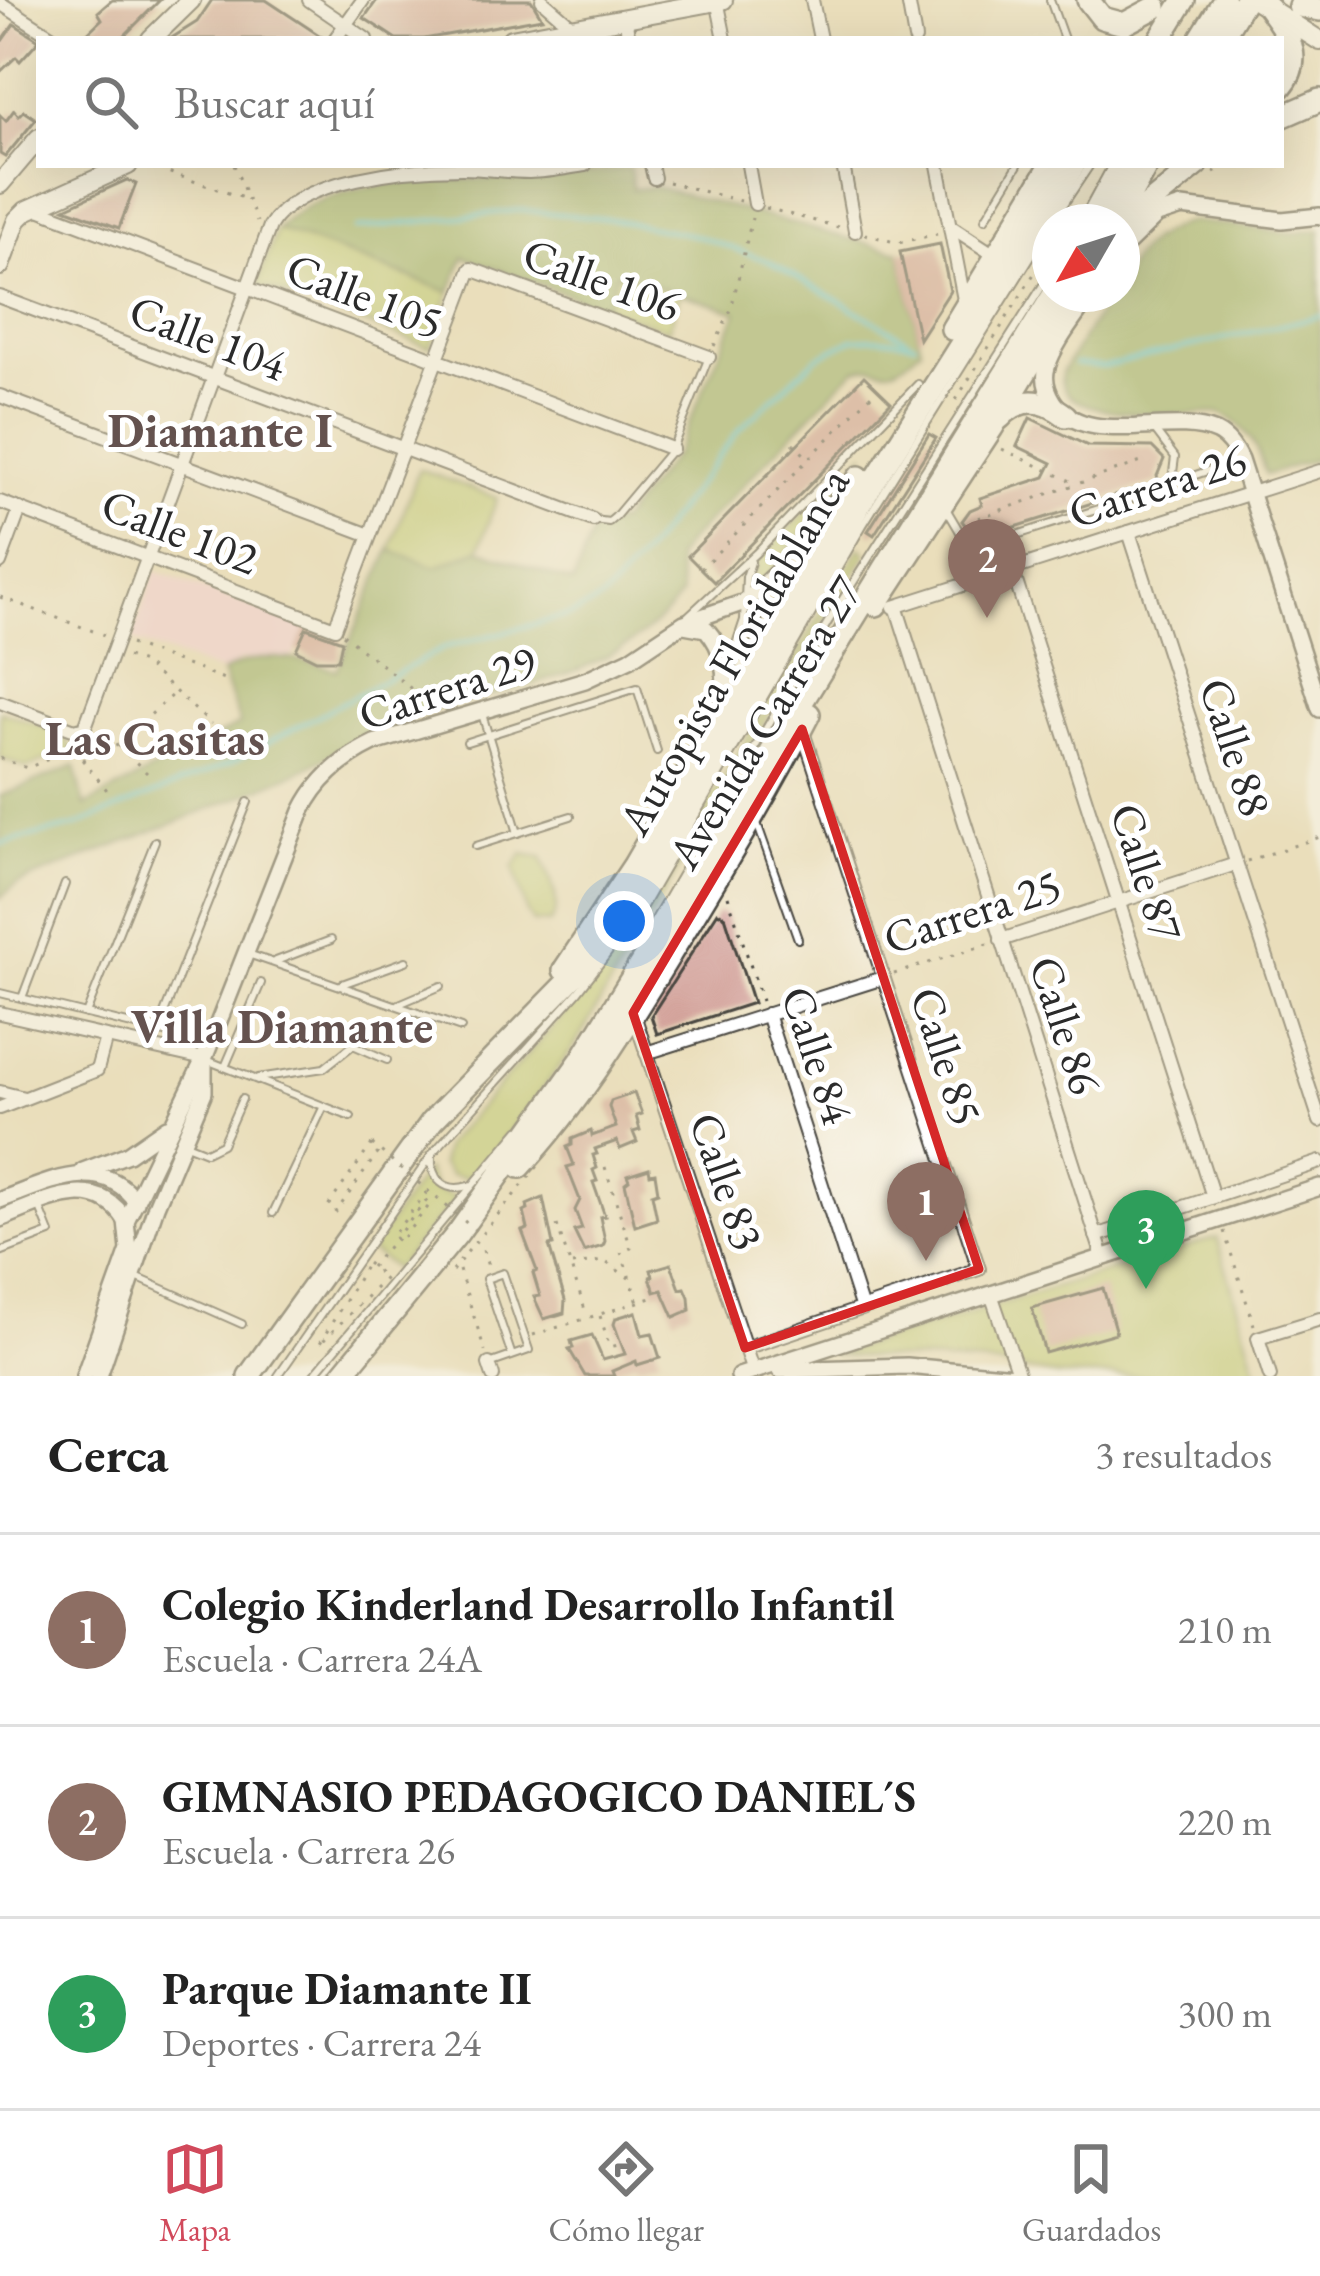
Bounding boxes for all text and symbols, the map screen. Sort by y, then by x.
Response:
search box [36,36,1284,168]
icon: search [78,69,144,135]
text: Buscar aquí [174,73,374,131]
north arrow [1032,204,1140,312]
street label: Calle 106 [516,224,688,334]
street label: Calle 105 [279,239,451,351]
street label: Calle 104 [122,281,295,393]
district label: Diamante I [108,399,332,461]
street label: Carrera 26 [1061,429,1253,541]
street label: Autopista Floridablanca [604,457,862,846]
street label: Calle 102 [94,475,267,587]
pin: 2 [948,519,1026,618]
street label: Avenida Carrera 27 [653,565,874,880]
street label: Carrera 29 [351,631,543,743]
street label: Calle 88 [1187,671,1285,823]
district label: Las Casitas [45,707,265,769]
street label: Calle 87 [1098,796,1197,949]
street label: Carrera 25 [876,855,1068,967]
your location [594,891,654,951]
street label: Calle 86 [1017,949,1115,1101]
street label: Calle 84 [769,979,868,1132]
street label: Calle 85 [898,980,996,1132]
district label: Villa Diamante [131,995,433,1057]
street label: Calle 83 [677,1105,777,1257]
pin: 1 [887,1162,965,1261]
pin: 3 [1107,1190,1185,1289]
text: Cerca [48,1421,168,1487]
text: 3 resultados [1095,1429,1272,1480]
text: Colegio Kinderland Desarrollo Infantil [162,1575,895,1633]
text: 1 [77,1604,97,1655]
text: 210 m [1178,1604,1272,1655]
text: Escuela · Carrera 24A [162,1633,482,1684]
text: GIMNASIO PEDAGOGICO DANIEL´S [162,1767,916,1825]
text: 2 [77,1796,97,1847]
text: 220 m [1178,1796,1272,1847]
text: Escuela · Carrera 26 [162,1825,455,1876]
text: Parque Diamante II [162,1959,532,2017]
text: 3 [77,1988,97,2039]
text: 300 m [1178,1988,1272,2039]
text: Deportes · Carrera 24 [162,2017,481,2068]
tab: Mapa [159,2136,231,2251]
tab: Cómo llegar [549,2136,704,2251]
tab: Guardados [1022,2136,1161,2251]

